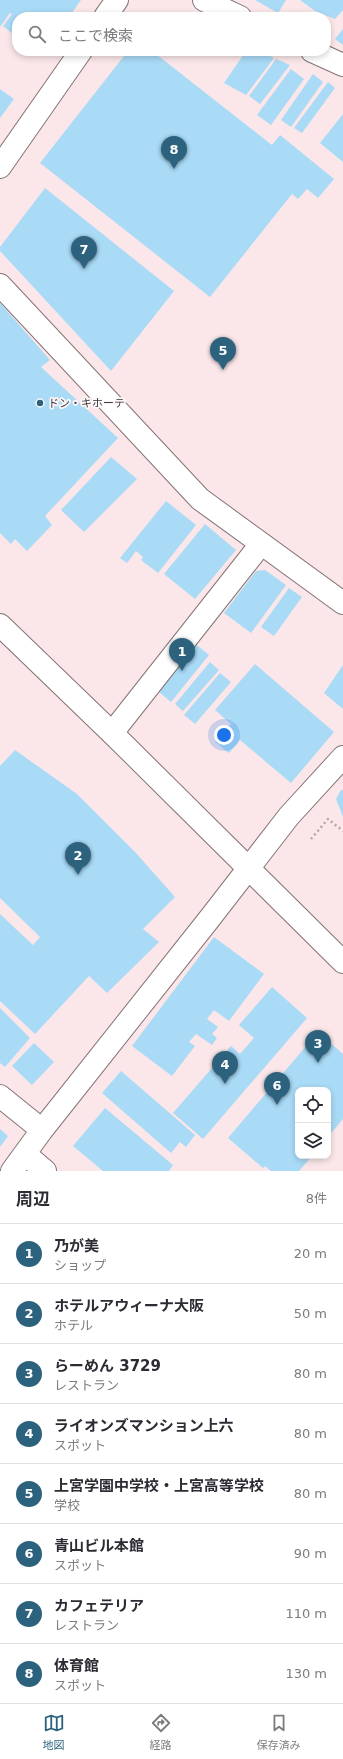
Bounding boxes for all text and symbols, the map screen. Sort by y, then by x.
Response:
search box [12,12,331,56]
icon: search [26,23,48,45]
text: ここで検索 [58,27,133,45]
pin: 8 [161,136,187,169]
pin: 7 [71,236,97,269]
pin: 5 [210,337,236,370]
place label: ドン・キホーテ [48,397,125,410]
marker: ドン・キホーテ [35,398,45,408]
pin: 1 [169,638,195,671]
your location [214,725,234,745]
pin: 2 [65,842,91,875]
pin: 3 [305,1030,331,1063]
pin: 4 [212,1051,238,1084]
pin: 6 [264,1072,290,1105]
map controls [295,1087,331,1159]
button: locate [295,1087,331,1123]
button: layers [295,1123,331,1159]
text: 周辺 [16,1189,50,1209]
text: 8件 [306,1191,327,1206]
text: 乃が美 [54,1237,99,1255]
text: 1 [24,1246,34,1261]
text: 20 m [294,1246,327,1261]
text: ショップ [54,1258,106,1273]
text: ホテルアウィーナ大阪 [54,1297,204,1315]
text: 2 [24,1306,34,1321]
text: 50 m [294,1306,327,1321]
text: ホテル [54,1318,93,1333]
text: らーめん 3729 [54,1357,161,1375]
text: 3 [24,1366,34,1381]
text: 80 m [294,1366,327,1381]
text: レストラン [54,1378,119,1393]
text: ライオンズマンション上六 [54,1417,234,1435]
text: 4 [24,1426,34,1441]
text: 80 m [294,1426,327,1441]
text: スポット [54,1438,106,1453]
text: 上宮学園中学校・上宮高等学校 [54,1477,264,1495]
text: 5 [24,1486,34,1501]
text: 80 m [294,1486,327,1501]
text: 学校 [54,1498,80,1513]
text: 青山ビル本館 [54,1537,144,1555]
text: 6 [24,1546,34,1561]
text: 90 m [294,1546,327,1561]
text: スポット [54,1558,106,1573]
text: カフェテリア [54,1597,144,1615]
text: 7 [24,1606,34,1621]
text: 110 m [285,1606,327,1621]
text: レストラン [54,1618,119,1633]
text: 体育館 [54,1657,99,1675]
text: 8 [24,1666,34,1681]
text: 130 m [285,1666,327,1681]
text: スポット [54,1678,106,1693]
tab: 地図 [43,1712,65,1752]
tab: 経路 [150,1712,172,1752]
tab: 保存済み [257,1712,301,1752]

